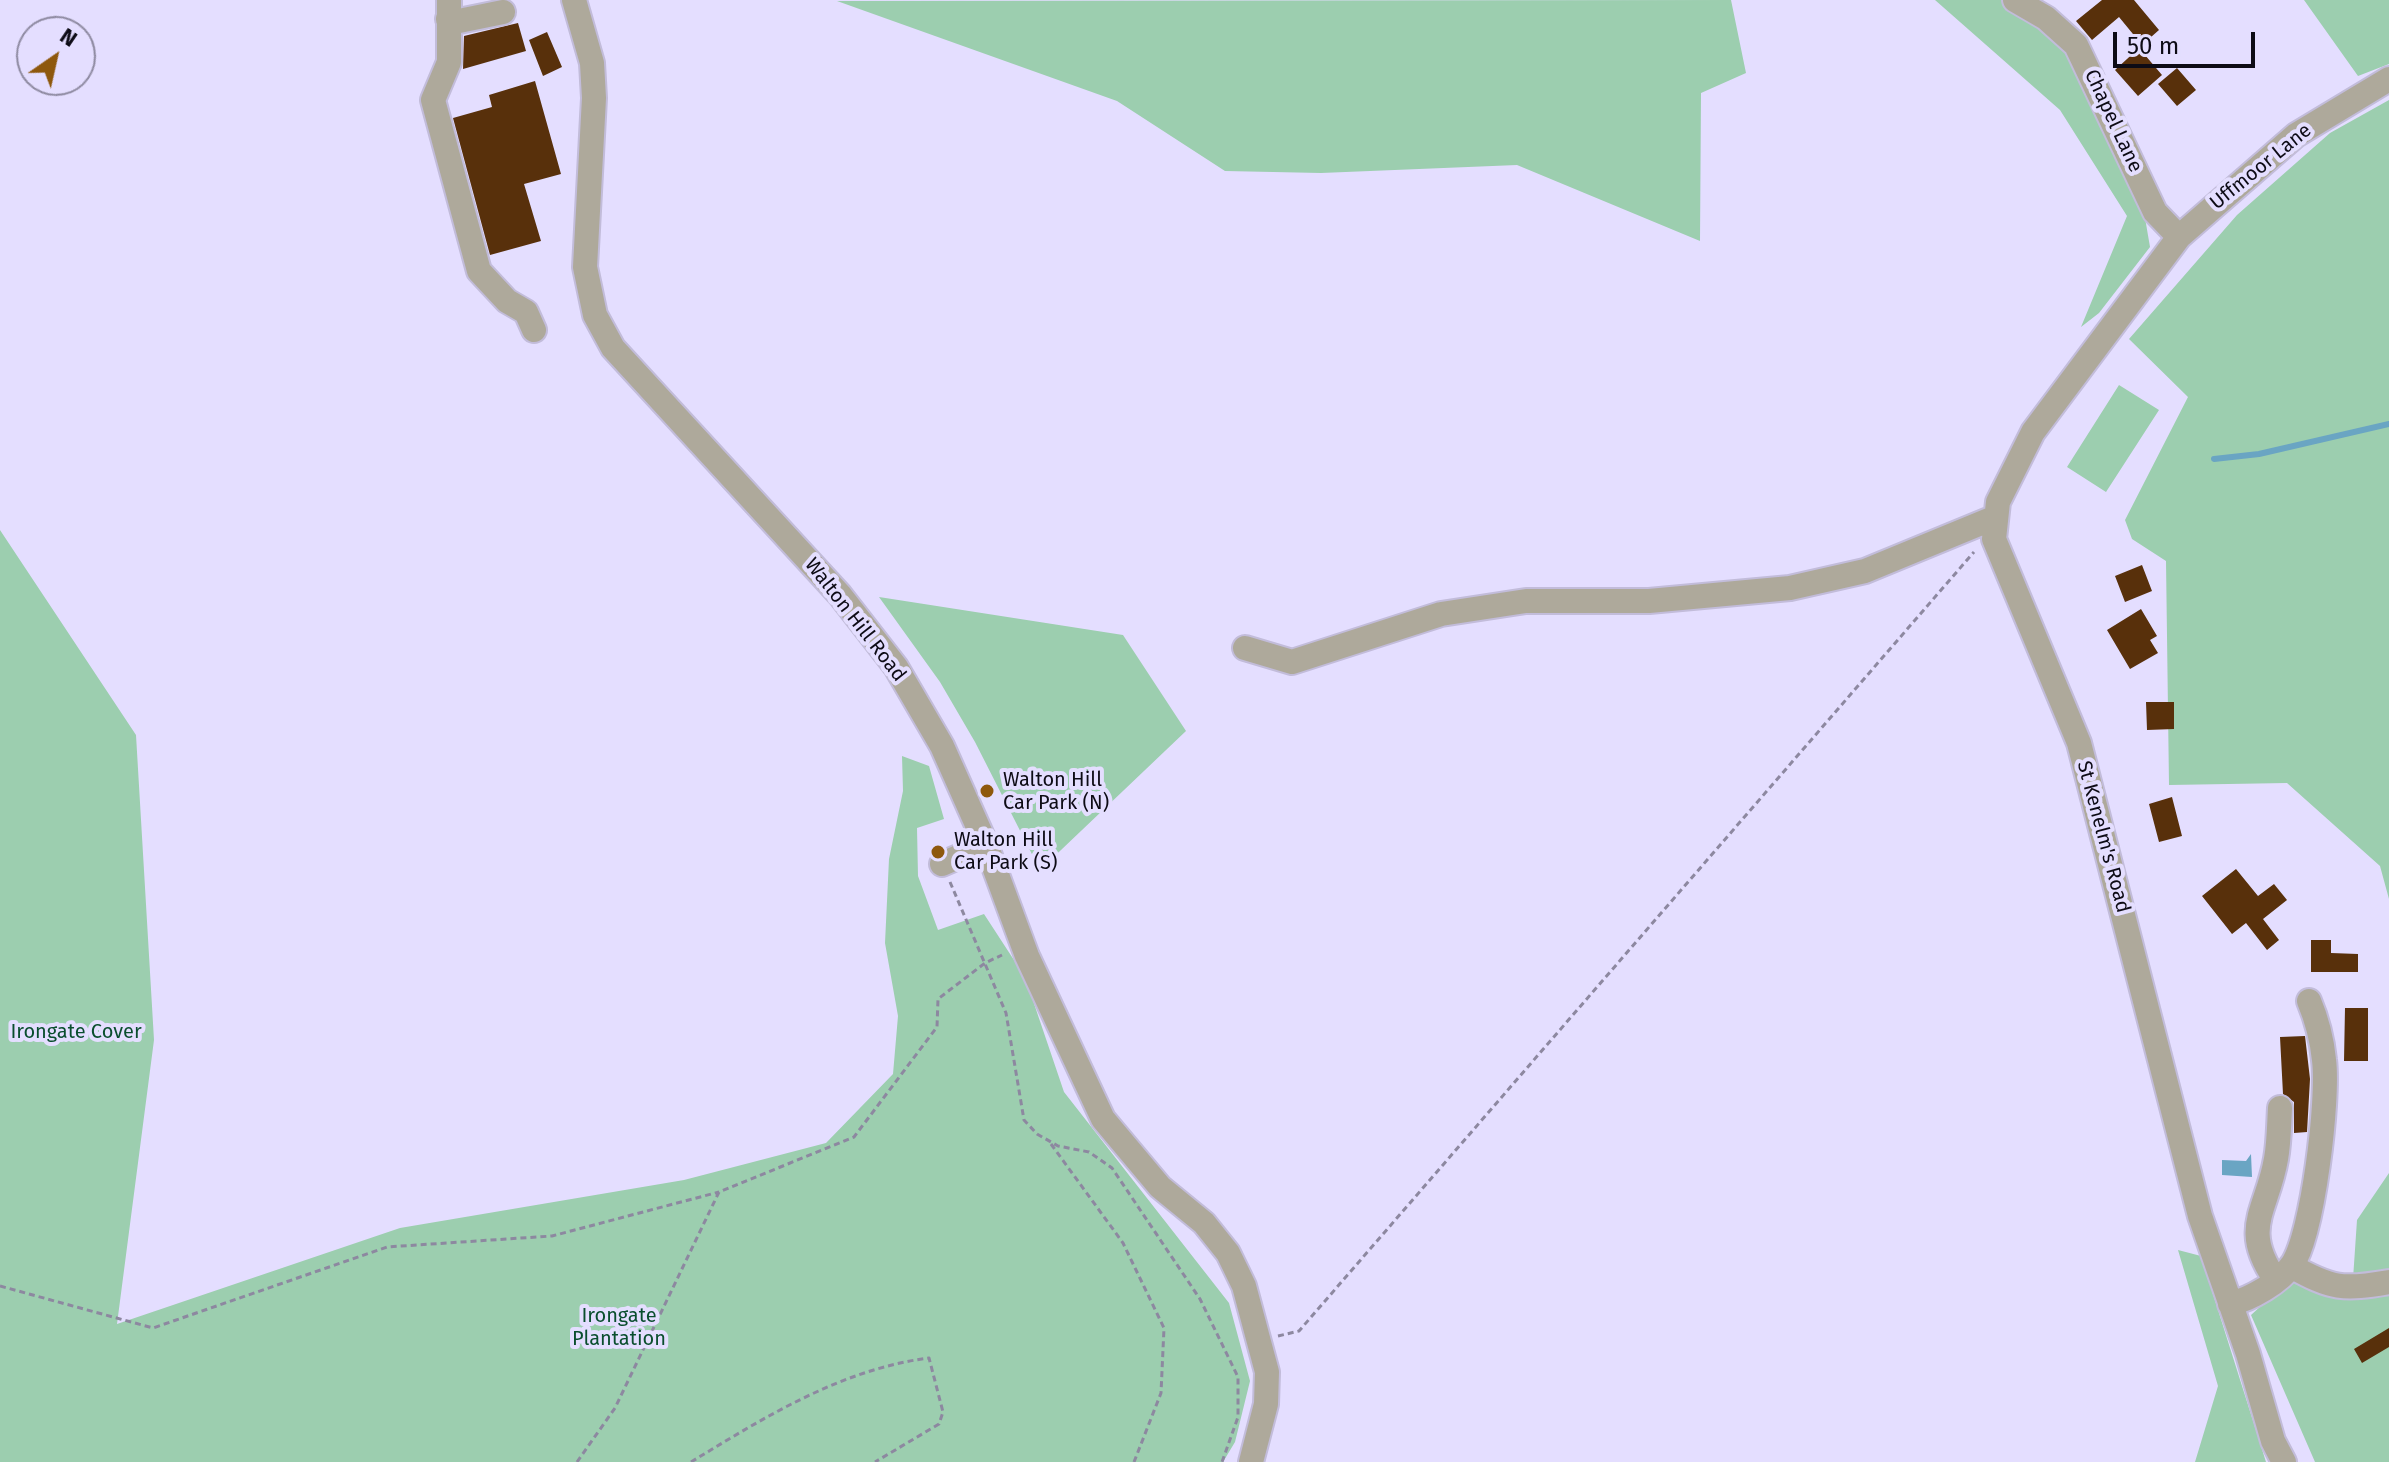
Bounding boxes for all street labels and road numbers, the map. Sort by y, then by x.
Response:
street label: Chapel Lane [2079,66,2147,176]
street label: Uffmoor Lane [2205,119,2317,215]
street label: Walton Hill Road [799,553,911,687]
street label: St Kenelm's Road [2071,758,2135,916]

